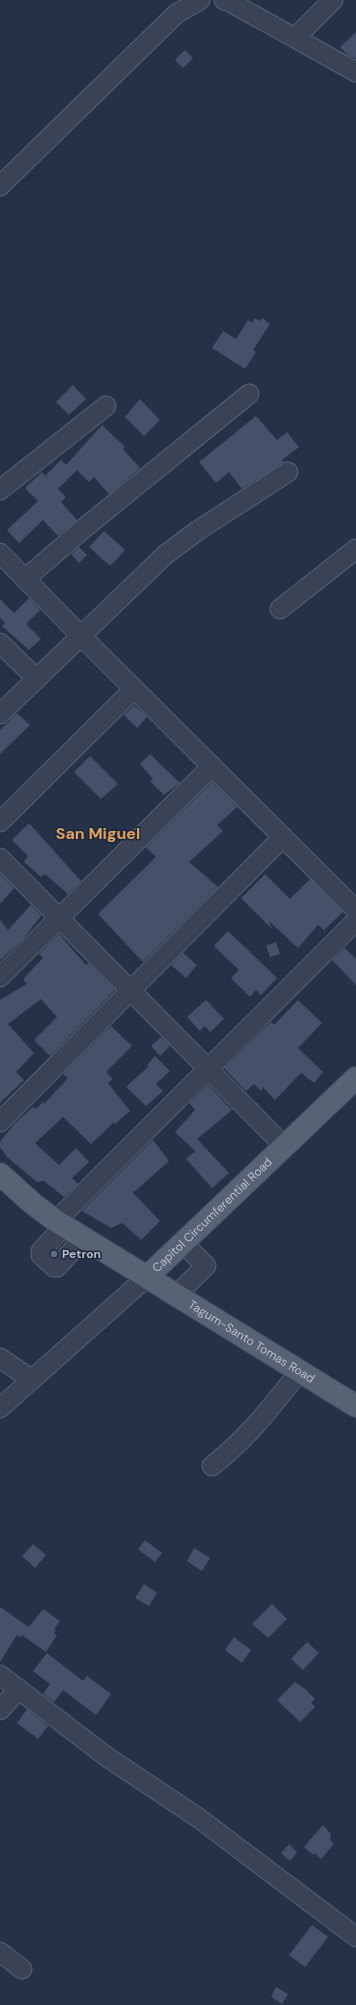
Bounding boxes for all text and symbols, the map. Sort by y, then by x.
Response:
district label: San Miguel [56,823,140,844]
street label: Capitol Circumferential Road [149,1154,276,1276]
place label: Petron [62,1246,101,1262]
marker: Petron [49,1249,59,1259]
street label: Tagum-Santo Tomas Road [185,1297,318,1387]

